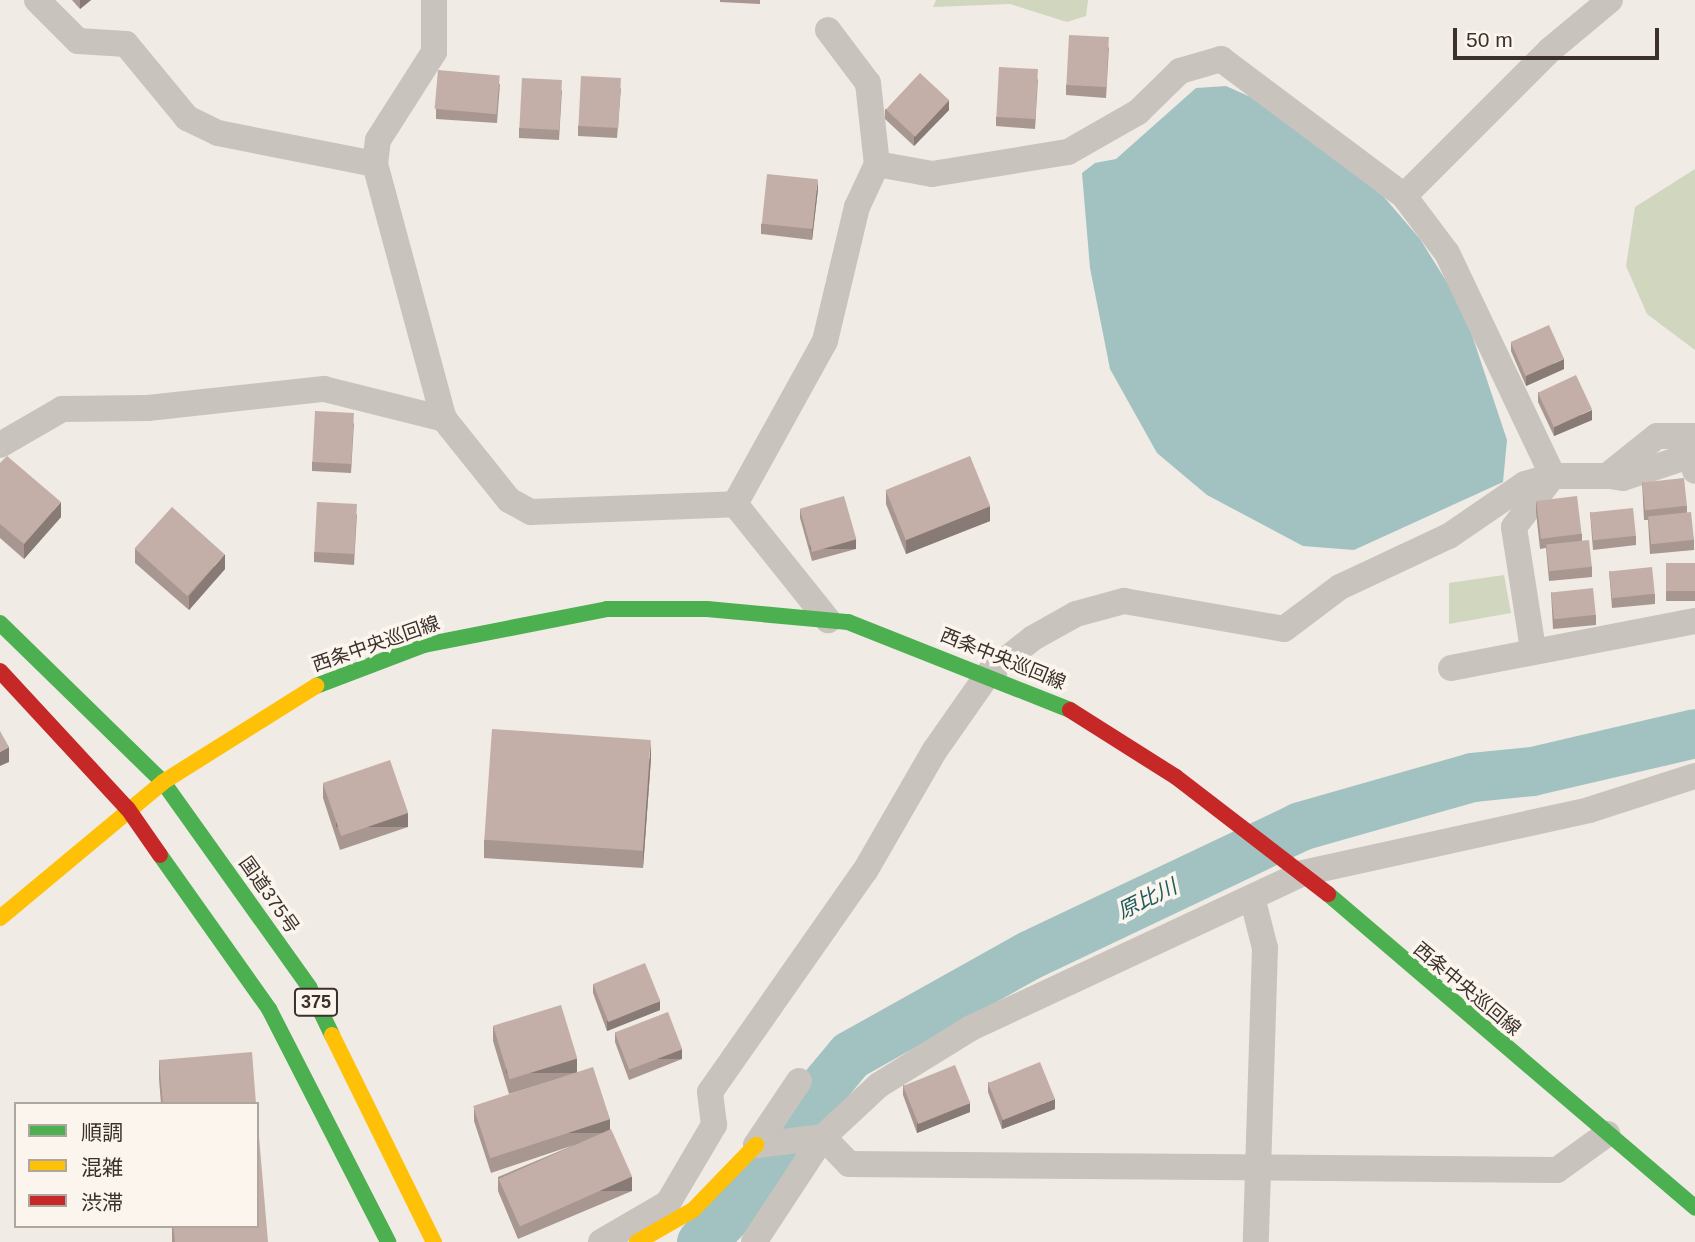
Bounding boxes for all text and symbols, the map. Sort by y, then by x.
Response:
scale bar [1457,14,1664,58]
text: 50 m [1466,28,1513,51]
street label: 西条中央巡回線 [309,612,443,676]
street label: 西条中央巡回線 [937,624,1069,694]
street label: 国道375号 [234,852,304,938]
water label: 原比川 [1113,874,1181,924]
street label: 西条中央巡回線 [1409,938,1525,1040]
road number: 375 [293,987,339,1016]
legend [14,1102,259,1228]
text: 順調 [81,1121,123,1144]
text: 混雑 [81,1156,123,1179]
text: 渋滞 [81,1191,123,1214]

